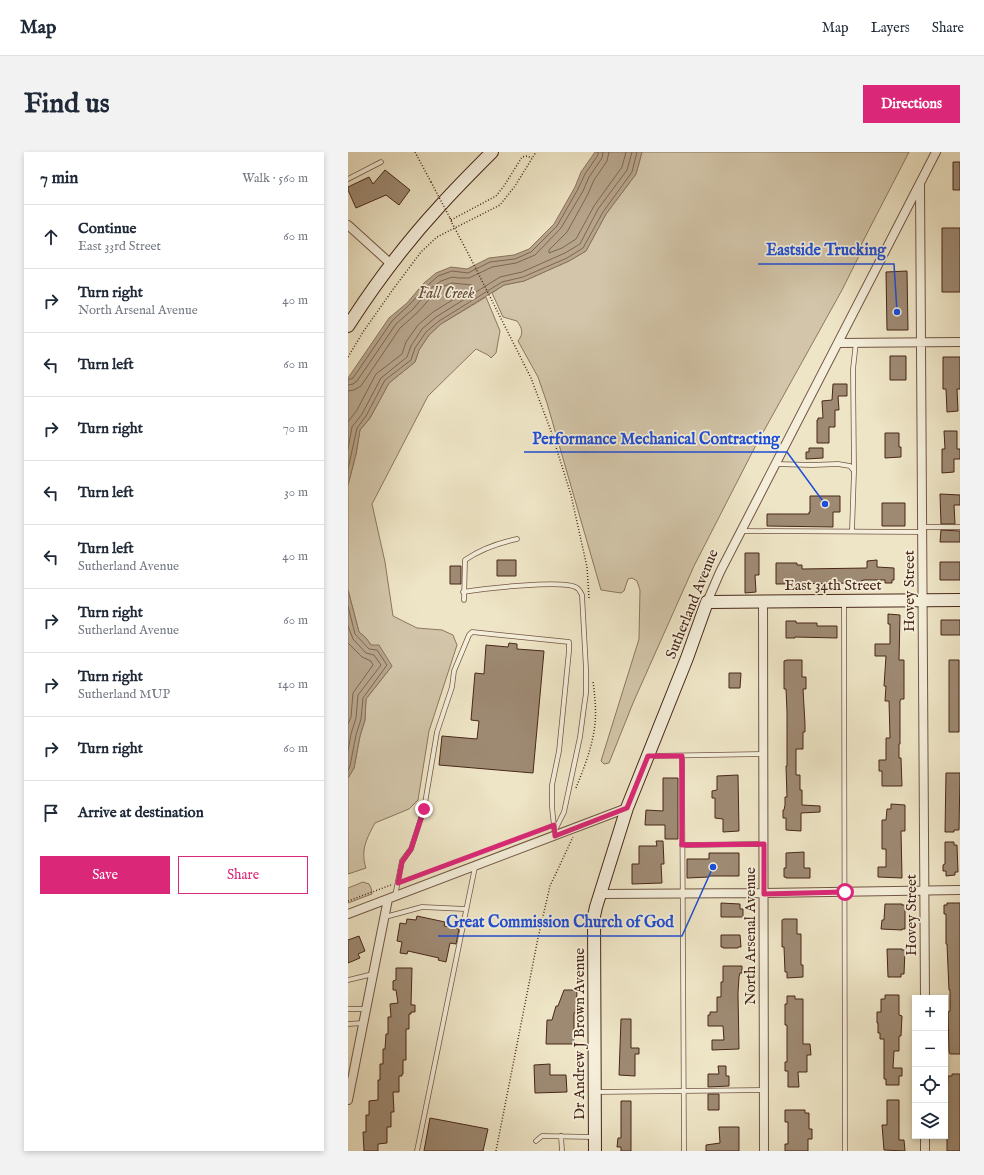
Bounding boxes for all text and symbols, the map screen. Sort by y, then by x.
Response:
text: Map [20,16,56,40]
text: Map [822,19,849,37]
text: Layers [871,19,910,37]
text: Share [932,19,964,37]
button: Directions [863,85,960,123]
text: Find us [24,87,110,122]
text: 7 min [40,168,78,189]
text: Walk · 560 m [242,170,308,187]
text: Continue [78,219,136,238]
icon: ahead [40,226,62,248]
text: 60 m [283,228,308,245]
callout: Eastside Trucking [758,236,894,264]
text: East 33rd Street [78,238,161,255]
text: Eastside Trucking [766,241,887,261]
text: Turn right [78,283,143,302]
water label: Fall Creek [418,284,475,304]
icon: right [40,290,62,312]
text: 40 m [282,292,308,309]
text: North Arsenal Avenue [78,302,198,319]
icon: left [40,354,62,376]
text: Turn left [78,355,134,374]
text: 60 m [283,356,308,373]
icon: right [40,418,62,440]
text: Turn right [78,419,143,438]
text: 70 m [283,420,308,437]
callout: Performance Mechanical Contracting [524,424,787,452]
text: Performance Mechanical Contracting [532,430,781,450]
icon: left [40,482,62,504]
text: Turn left [78,483,134,502]
text: 30 m [284,484,308,501]
text: Turn left [78,539,134,558]
icon: left [40,546,62,568]
street label: Sutherland Avenue [661,546,723,662]
text: 40 m [282,548,308,565]
street label: Hovey Street [900,550,919,632]
text: Sutherland Avenue [78,558,179,575]
street label: East 34th Street [784,576,882,595]
text: Turn right [78,603,143,622]
icon: right [40,610,62,632]
text: 60 m [283,612,308,629]
text: Sutherland Avenue [78,622,179,639]
text: Turn right [78,667,143,686]
icon: right [40,674,62,696]
text: 140 m [278,676,308,693]
text: Sutherland MUP [78,686,170,703]
icon: right [40,738,62,760]
text: Turn right [78,739,143,758]
text: 60 m [283,740,308,757]
route end [415,800,433,818]
icon: arrive [40,802,62,824]
text: Arrive at destination [78,803,204,822]
button: Save [40,856,170,894]
button: Share [178,856,308,894]
street label: North Arsenal Avenue [741,867,760,1005]
street label: Hovey Street [902,874,921,956]
route start [836,883,854,901]
callout: Great Commission Church of God [438,908,682,936]
text: Great Commission Church of God [446,913,674,933]
street label: Dr Andrew J Brown Avenue [570,948,589,1120]
map controls [912,995,948,1139]
button: + [912,995,948,1031]
button: − [912,1031,948,1067]
button: locate [912,1067,948,1103]
button: layers [912,1103,948,1139]

